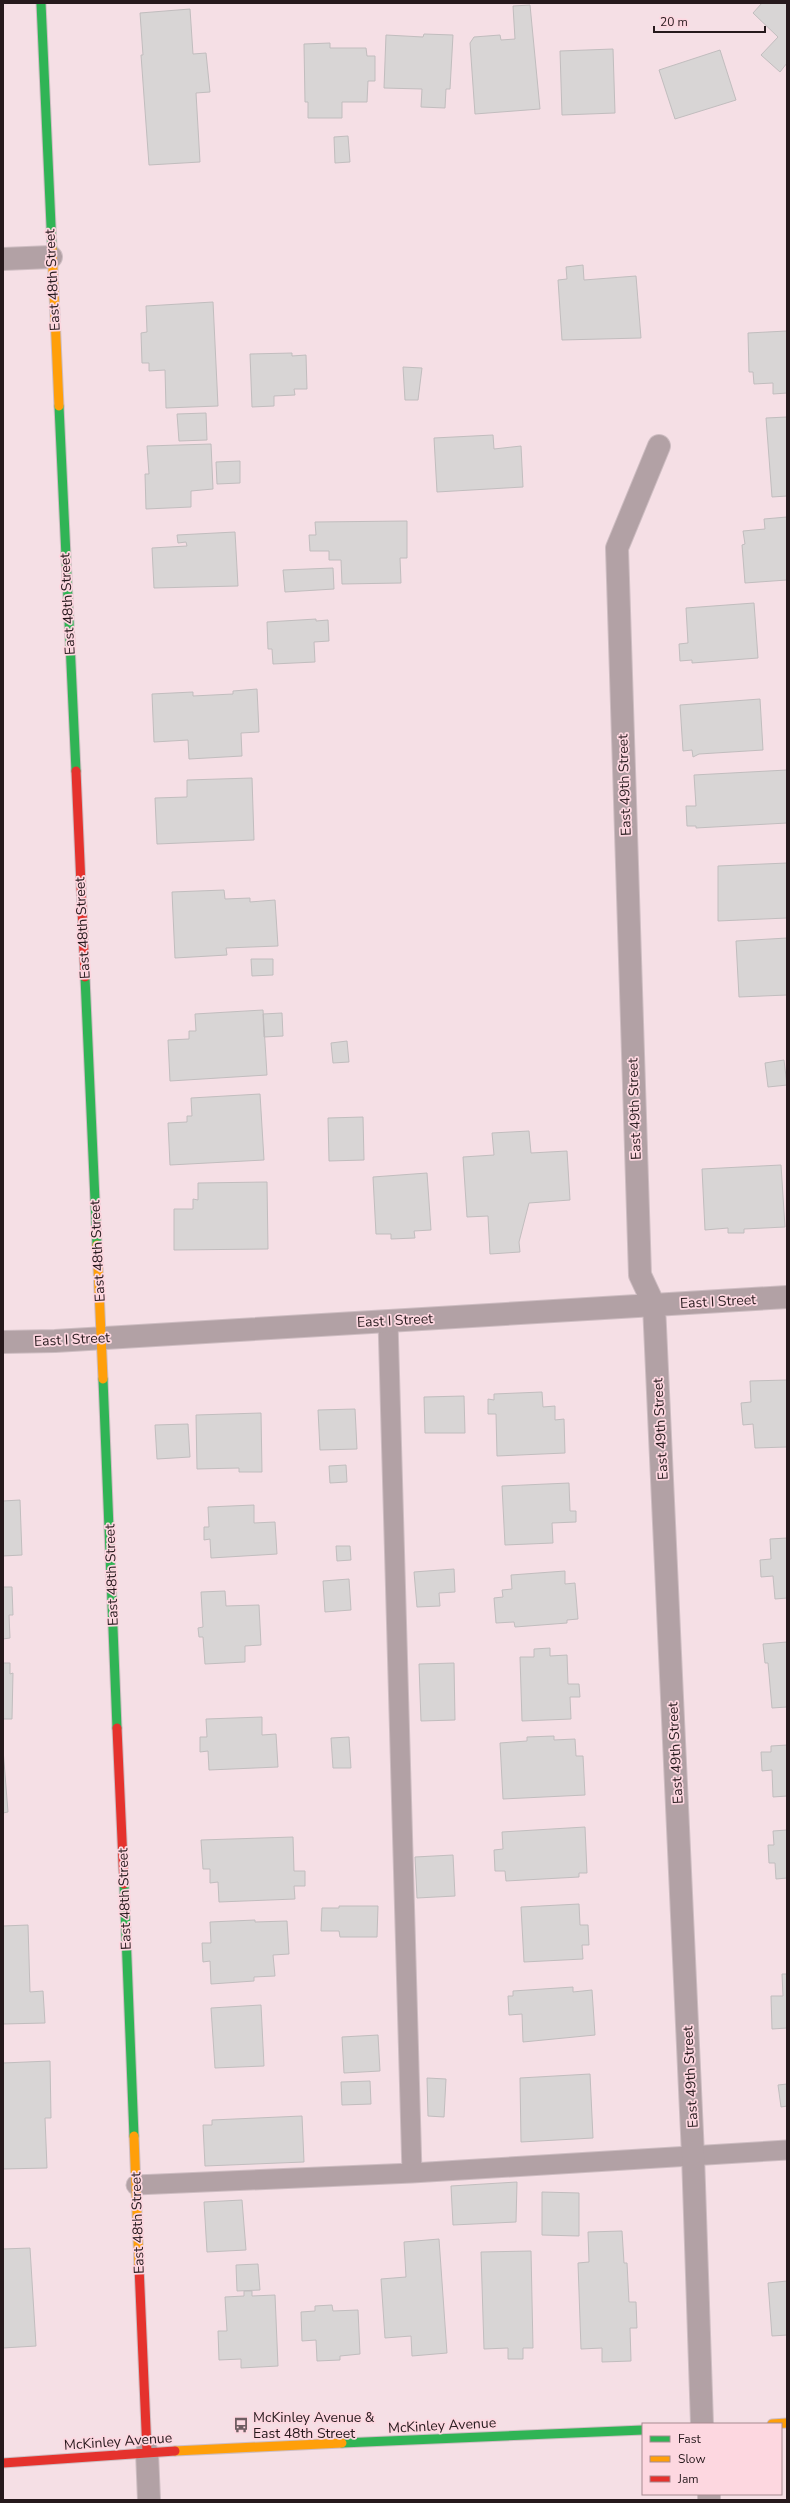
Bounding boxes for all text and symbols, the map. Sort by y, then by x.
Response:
scale bar [654,8,765,34]
text: 20 m [660,14,688,30]
street label: East 48th Street [40,228,65,331]
street label: East 48th Street [55,552,80,655]
street label: East 49th Street [613,734,636,836]
street label: East 48th Street [70,876,95,979]
street label: East 49th Street [623,1058,646,1160]
street label: East 48th Street [85,1199,110,1302]
street label: East I Street [680,1290,757,1313]
street label: East I Street [357,1309,434,1332]
street label: East I Street [34,1328,111,1351]
street label: East 49th Street [648,1377,673,1480]
street label: East 48th Street [100,1524,123,1626]
street label: East 49th Street [663,1701,688,1804]
street label: East 48th Street [113,1848,136,1950]
street label: East 49th Street [678,2025,703,2128]
street label: East 48th Street [126,2172,149,2274]
place label: McKinley Avenue & East 48th Street [253,2408,375,2443]
street label: McKinley Avenue [387,2413,497,2438]
bus stop icon: McKinley Avenue & East 48th Street [232,2416,250,2434]
legend [642,2423,782,2495]
street label: McKinley Avenue [63,2428,173,2455]
text: Fast [678,2431,701,2447]
text: Slow [678,2451,706,2467]
text: Jam [677,2471,699,2487]

